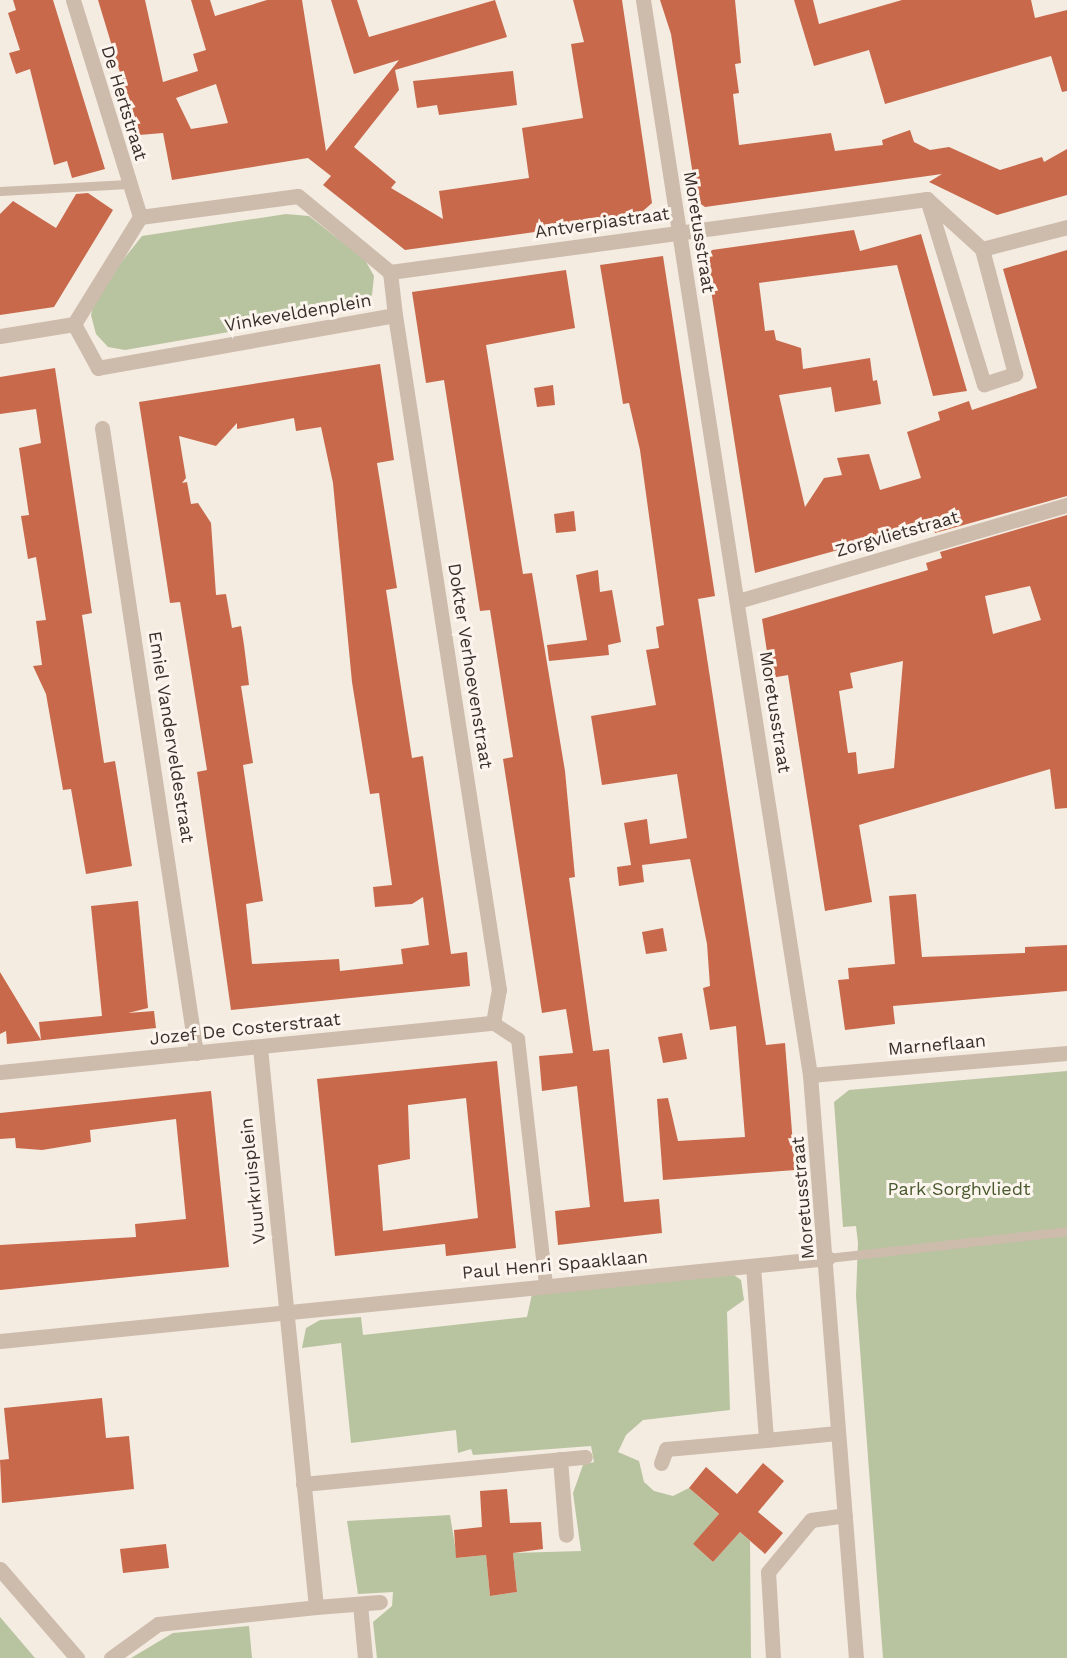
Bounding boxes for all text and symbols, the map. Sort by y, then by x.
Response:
street label: De Hertstraat [96,43,152,163]
street label: Moretusstraat [679,170,719,294]
street label: Antverpiastraat [533,203,671,243]
street label: Vinkeveldenplein [223,289,373,337]
street label: Zorgvlietstraat [833,506,961,562]
street label: Dokter Verhoevenstraat [443,561,497,771]
street label: Emiel Vanderveldestraat [144,629,198,845]
street label: Moretusstraat [755,650,795,774]
street label: Jozef De Costerstraat [148,1008,342,1050]
street label: Marneflaan [887,1030,987,1060]
street label: Vuurkruisplein [236,1117,270,1245]
street label: Moretusstraat [787,1136,819,1260]
park label: Park Sorghvliedt [887,1178,1031,1200]
street label: Paul Henri Spaaklaan [461,1246,649,1284]

